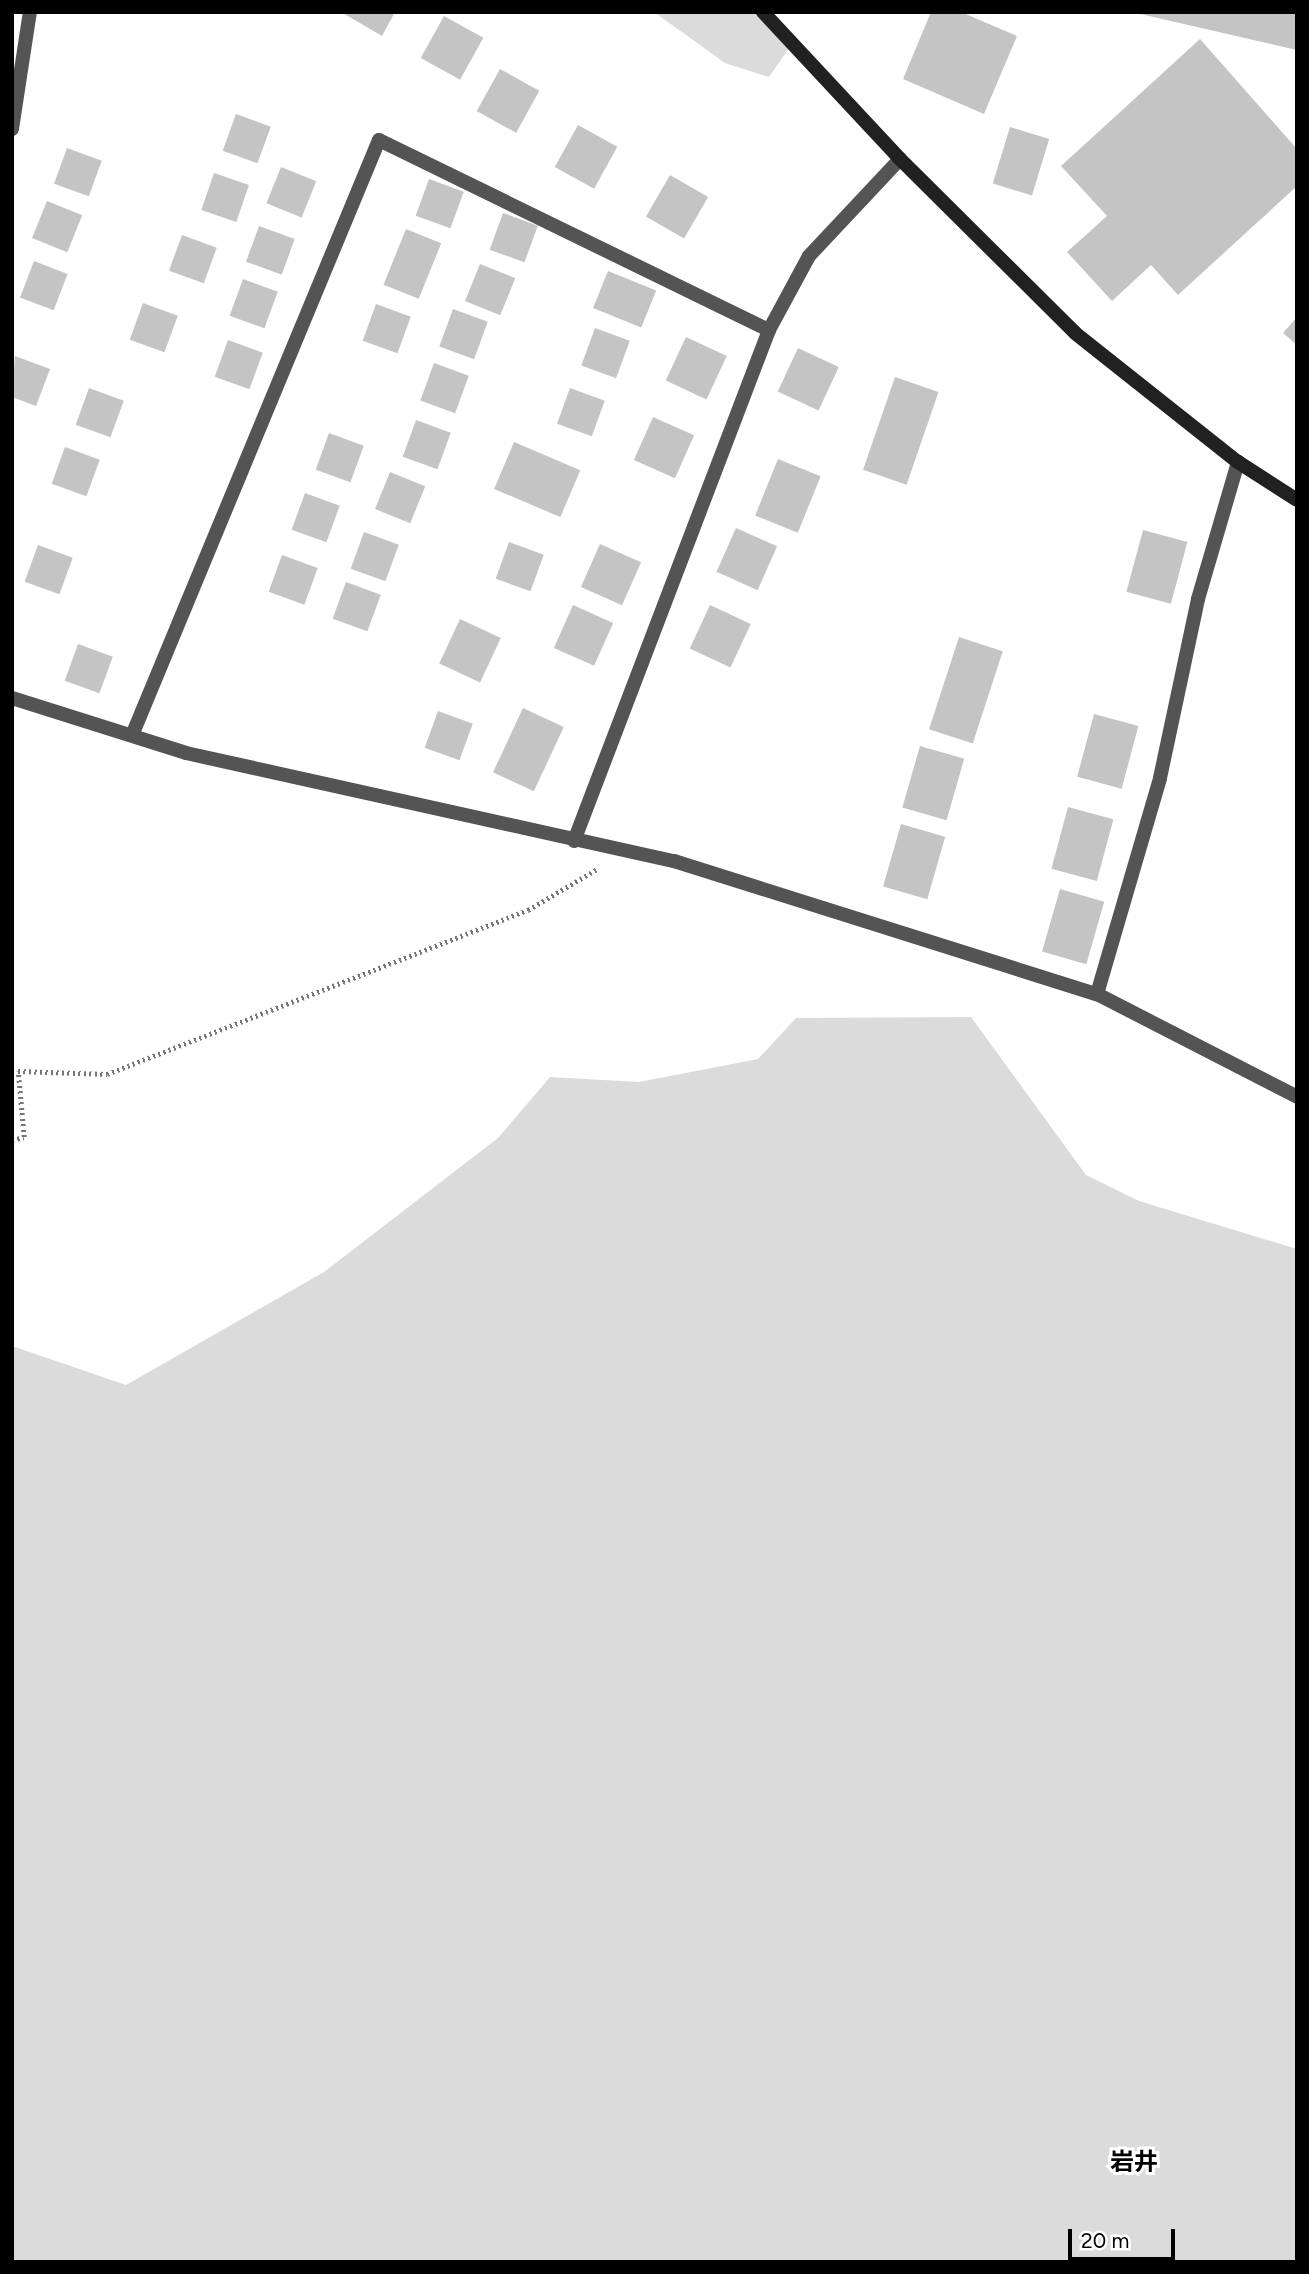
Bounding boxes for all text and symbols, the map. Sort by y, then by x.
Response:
district label: 岩井 [1110,2148,1158,2176]
scale bar [1071,2214,1178,2258]
text: 20 m [1081,2228,1129,2253]

